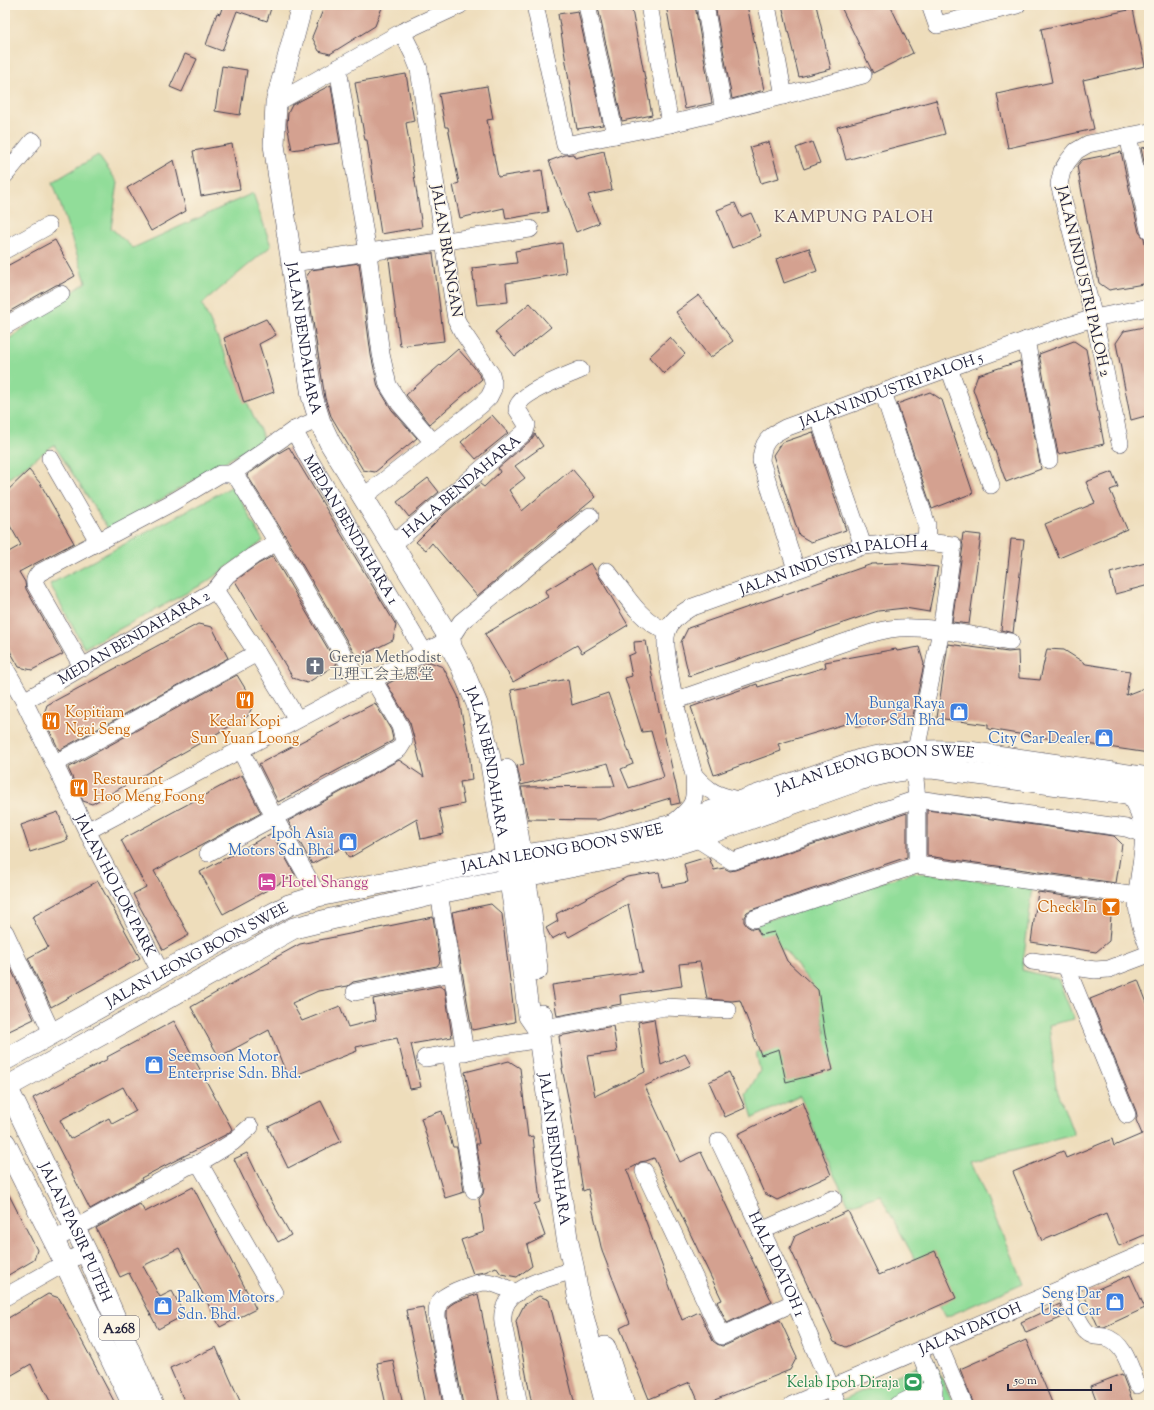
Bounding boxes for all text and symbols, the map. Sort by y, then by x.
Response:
street label: JALAN BRANGAN [425,183,466,319]
street label: JALAN INDUSTRI PALOH 2 [1050,183,1115,379]
district label: KAMPUNG PALOH [774,207,934,230]
street label: JALAN BENDAHARA [280,260,326,417]
street label: JALAN INDUSTRI PALOH 5 [796,348,986,434]
street label: HALA BENDAHARA [399,431,526,544]
street label: MEDAN BENDAHARA 1 [297,452,402,609]
street label: JALAN INDUSTRI PALOH 4 [736,533,929,602]
street label: MEDAN BENDAHARA 2 [55,586,214,691]
place label: Gereja Methodist 卫理工会主恩堂 [329,648,441,686]
church icon: Gereja Methodist 卫理工会主恩堂 [304,655,326,677]
street label: JALAN BENDAHARA [459,683,512,839]
restaurant icon: Kedai Kopi Sun Yuan Loong [234,689,256,711]
place label: Bunga Raya Motor Sdn Bhd [845,694,946,732]
shop icon: Bunga Raya Motor Sdn Bhd [948,701,970,723]
place label: Kopitiam Ngai Seng [65,703,130,741]
restaurant icon: Kopitiam Ngai Seng [40,710,62,732]
place label: Kedai Kopi Sun Yuan Loong [191,712,299,750]
shop icon: City Car Dealer [1093,727,1115,749]
place label: City Car Dealer [988,729,1090,750]
street label: JALAN LEONG BOON SWEE [772,742,976,801]
place label: Restaurant Hoo Meng Foong [93,770,205,808]
restaurant icon: Restaurant Hoo Meng Foong [68,777,90,799]
street label: JALAN HO LOK PARK [68,811,160,961]
street label: JALAN LEONG BOON SWEE [459,819,665,879]
place label: Ipoh Asia Motors Sdn Bhd [228,824,335,862]
shop icon: Ipoh Asia Motors Sdn Bhd [337,831,359,853]
hotel icon: Hotel Shangg [256,871,278,893]
place label: Hotel Shangg [281,873,368,894]
bar icon: Check In [1100,896,1122,918]
street label: JALAN LEONG BOON SWEE [102,898,293,1014]
place label: Check In [1037,898,1097,919]
place label: Seemsoon Motor Enterprise Sdn. Bhd. [168,1047,301,1085]
shop icon: Seemsoon Motor Enterprise Sdn. Bhd. [143,1054,165,1076]
street label: JALAN BENDAHARA [532,1071,574,1227]
street label: JALAN PASIR PUTEH [32,1158,116,1306]
street label: HALA DATOH 1 [742,1209,809,1320]
place label: Seng Dar Used Car [1040,1284,1101,1322]
place label: Palkom Motors Sdn. Bhd. [177,1288,275,1326]
shop icon: Seng Dar Used Car [1104,1291,1126,1313]
shop icon: Palkom Motors Sdn. Bhd. [152,1295,174,1317]
street label: JALAN DATOH [915,1298,1026,1361]
road number: A268 [99,1316,139,1340]
scale bar [1008,1366,1111,1392]
sports icon: Kelab Ipoh Diraja [902,1371,924,1393]
text: 50 m [1013,1372,1037,1390]
place label: Kelab Ipoh Diraja [787,1373,899,1394]

